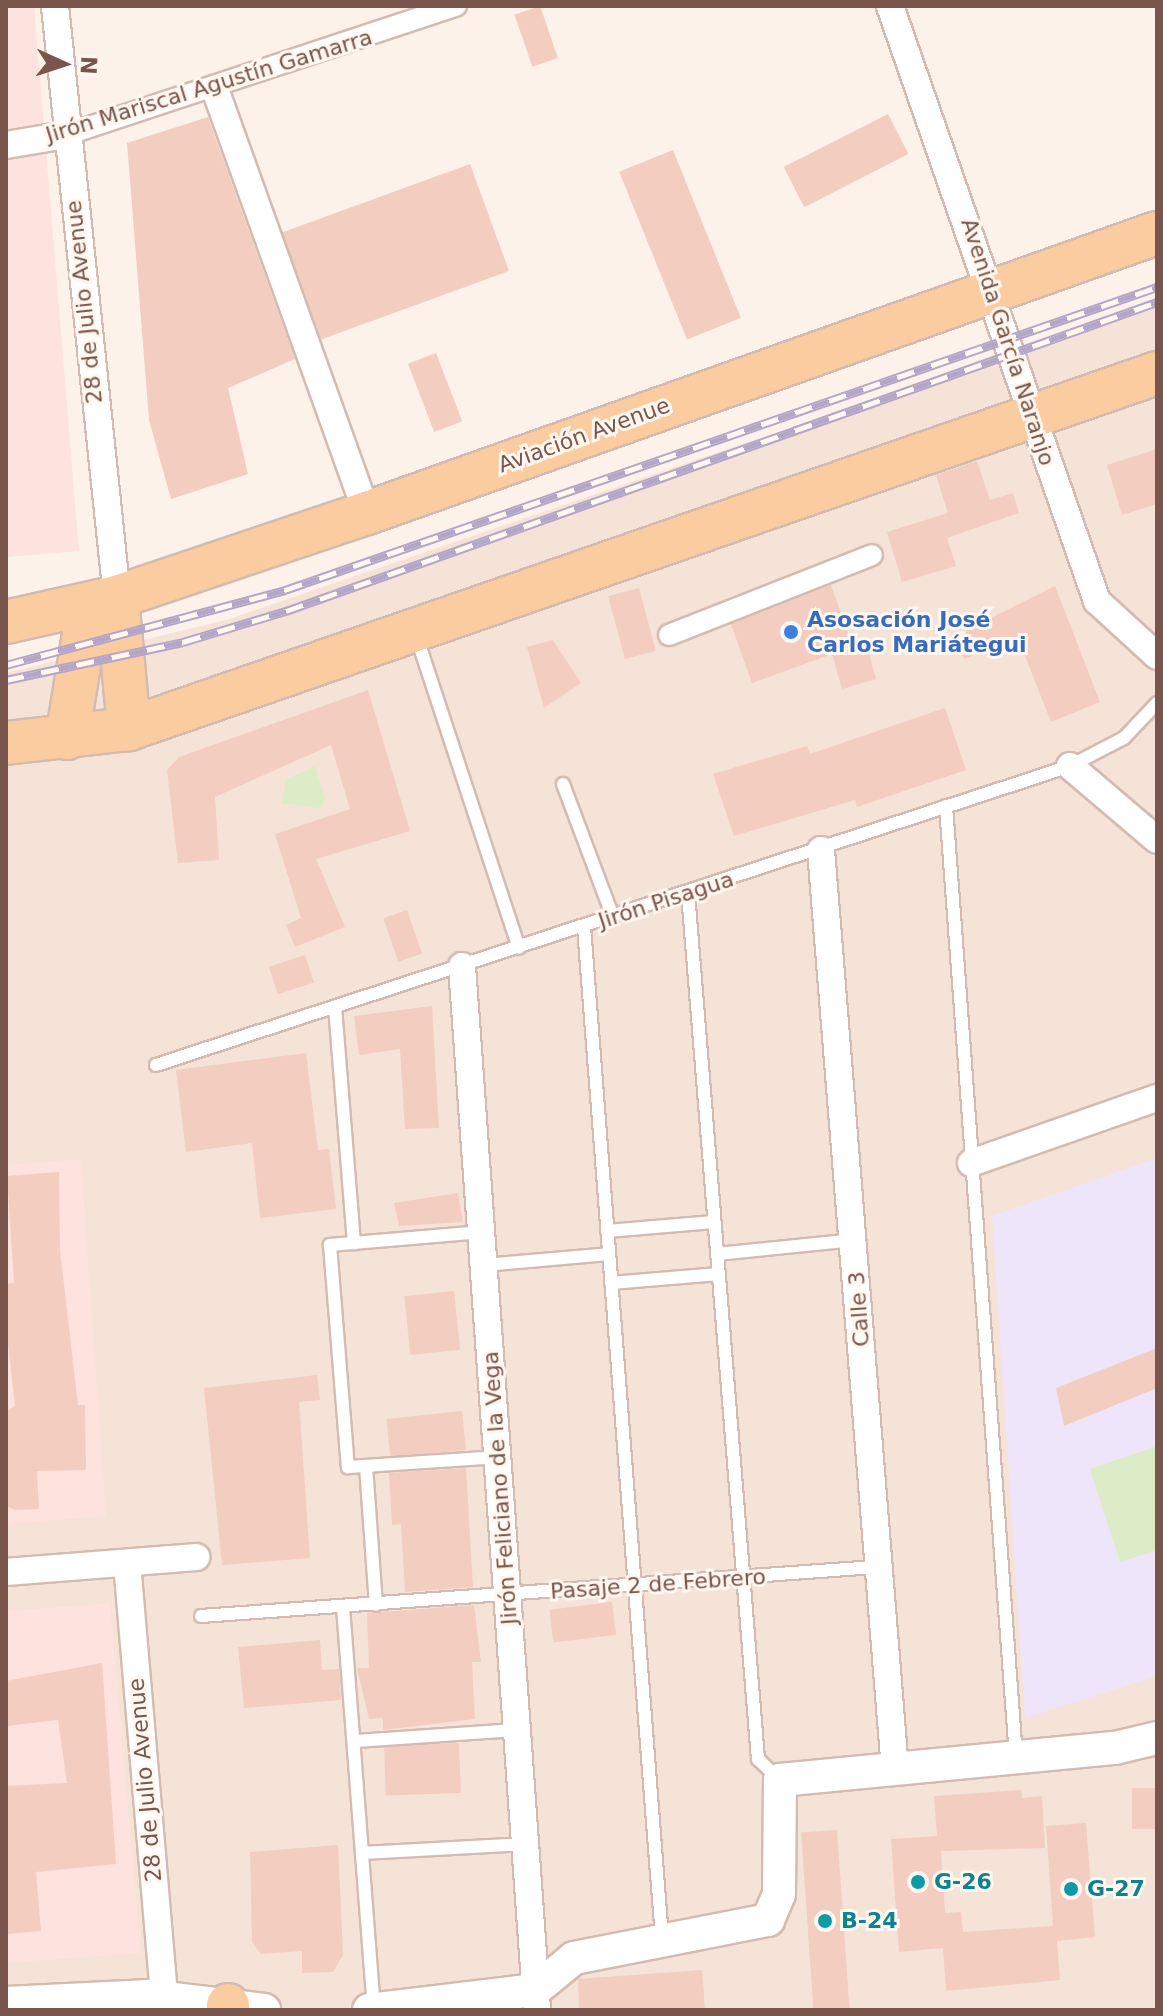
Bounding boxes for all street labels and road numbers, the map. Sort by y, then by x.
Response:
street label: Jirón Mariscal Agustín Gamarra [43,24,375,148]
street label: 28 de Julio Avenue [60,199,108,405]
street label: Avenida García Naranjo [955,215,1061,469]
street label: Aviación Avenue [495,392,673,478]
street label: Jirón Pisagua [595,866,737,934]
street label: Calle 3 [843,1270,875,1348]
street label: Jirón Feliciano de la Vega [477,1350,523,1626]
street label: Pasaje 2 de Febrero [549,1563,767,1605]
street label: 28 de Julio Avenue [123,1677,167,1883]

